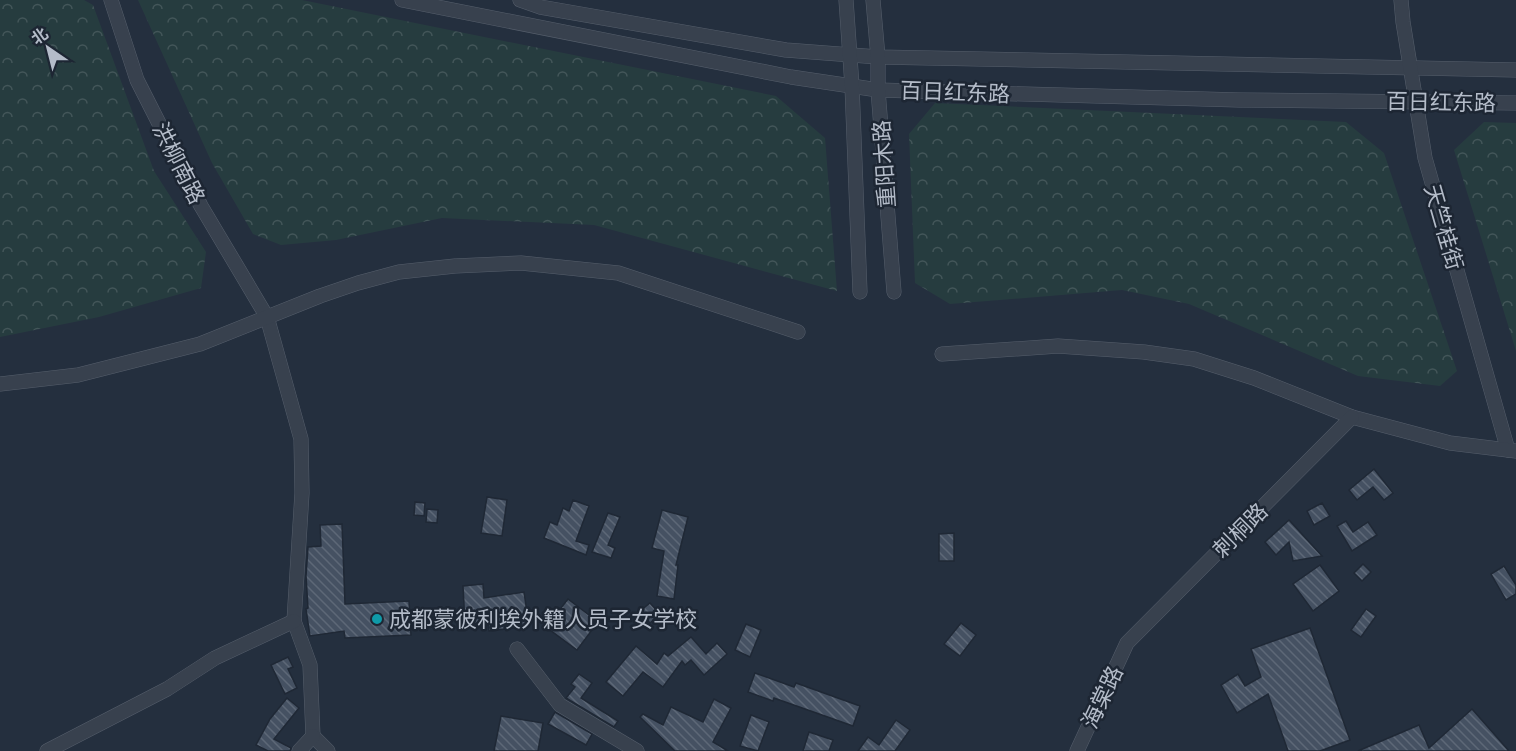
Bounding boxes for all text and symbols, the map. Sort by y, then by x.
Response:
north arrow [18,18,78,78]
text: 北 [27,23,52,48]
street label: 百日红东路 [900,76,1010,108]
street label: 百日红东路 [1386,87,1496,117]
street label: 洪柳南路 [147,117,211,209]
street label: 重阳木路 [867,119,901,209]
street label: 天竺桂街 [1418,181,1470,273]
street label: 刺桐路 [1207,497,1273,563]
place label: 成都蒙彼利埃外籍人员子女学校 [389,605,697,633]
marker: 成都蒙彼利埃外籍人员子女学校 [370,612,384,626]
street label: 海棠路 [1075,661,1129,733]

